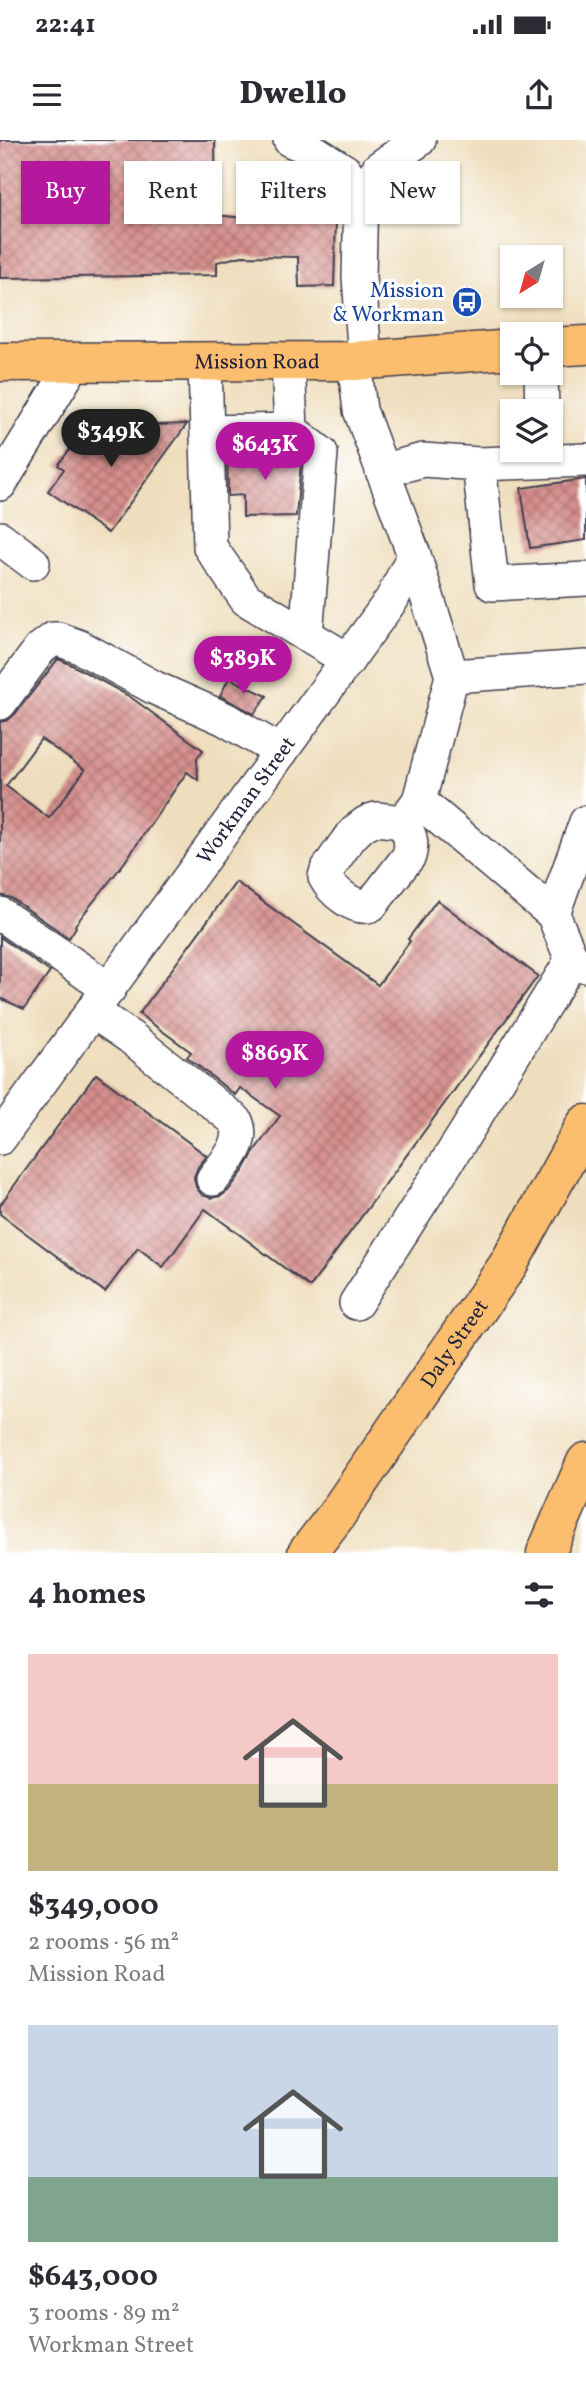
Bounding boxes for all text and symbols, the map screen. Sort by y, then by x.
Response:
text: 22:41 [35,7,96,43]
text: Dwello [240,73,346,117]
icon: menu [28,76,66,114]
icon: share [520,76,558,114]
chip: Buy [21,161,110,224]
chip: Rent [124,161,222,224]
chip: Filters [236,161,351,224]
chip: New [365,161,460,224]
north arrow [500,245,564,308]
map controls [500,245,563,462]
place label: Mission & Workman [332,277,444,330]
bus stop icon: Mission & Workman [450,285,484,319]
button: locate [500,322,563,385]
street label: Mission Road [194,348,320,377]
button: layers [500,399,563,462]
pin: $349K [62,410,160,469]
text: $349K [77,416,145,448]
pin: $643K [216,422,314,482]
text: $643K [232,429,298,461]
pin: $389K [194,636,292,696]
text: $389K [210,643,276,675]
street label: Workman Street [191,731,303,871]
pin: $869K [226,1032,324,1091]
text: $869K [241,1038,309,1070]
street label: Daly Street [414,1294,496,1395]
text: 4 homes [28,1574,146,1616]
icon: filters [520,1576,558,1614]
icon: home [230,1700,356,1826]
text: $349,000 [28,1885,159,1927]
text: 2 rooms · 56 m² [28,1927,179,1959]
text: Mission Road [28,1959,165,1991]
icon: home [230,2071,356,2197]
text: $643,000 [28,2256,158,2298]
text: 3 rooms · 89 m² [28,2298,180,2330]
text: Workman Street [28,2330,194,2362]

